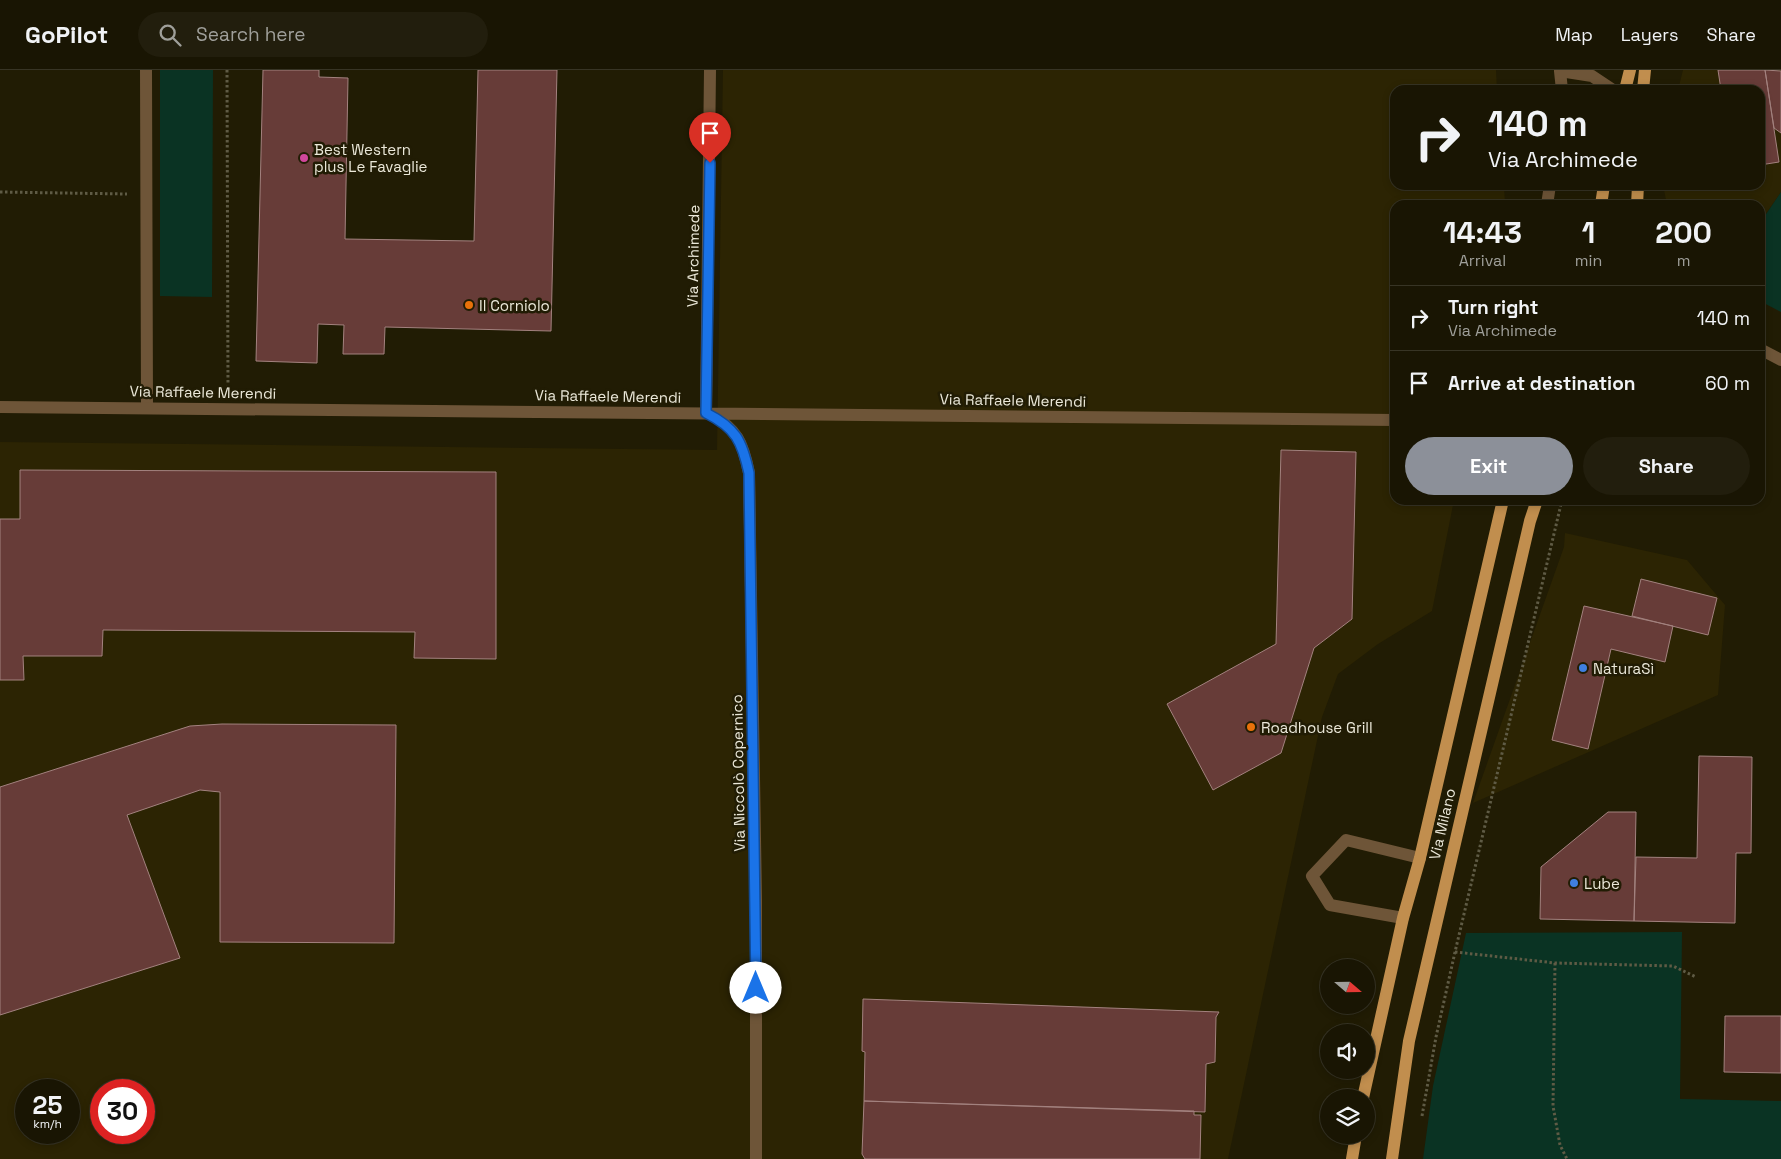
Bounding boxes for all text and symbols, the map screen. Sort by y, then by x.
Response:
search box [138,12,488,57]
text: GoPilot [25,19,108,50]
icon: search [156,21,184,49]
text: Search here [196,22,306,47]
text: Map [1555,23,1593,46]
text: Layers [1621,23,1678,46]
text: Share [1706,23,1756,46]
text: 140 m [1488,102,1588,146]
icon: right [1405,105,1470,170]
pin [689,112,731,163]
icon: arrive [696,119,724,147]
place label: Best Western plus Le Favaglie [314,140,428,176]
text: Via Archimede [1488,145,1638,173]
marker: Best Western plus Le Favaglie [298,152,310,164]
street label: Via Archimede [683,205,703,307]
text: 14:43 [1443,213,1522,252]
text: 1 [1582,213,1595,252]
text: 200 [1655,213,1712,252]
text: Arrival [1459,250,1506,271]
text: min [1575,250,1602,271]
text: m [1677,250,1691,271]
text: Turn right [1448,295,1538,320]
place label: Il Corniolo [479,296,550,315]
marker: Il Corniolo [463,299,475,311]
icon: right [1405,304,1433,332]
text: 140 m [1697,306,1750,331]
text: Via Archimede [1448,320,1557,341]
icon: arrive [1405,369,1433,397]
text: Arrive at destination [1448,371,1636,396]
text: 60 m [1705,371,1750,396]
street label: Via Raffaele Merendi [129,381,277,403]
street label: Via Raffaele Merendi [534,385,682,407]
street label: Via Raffaele Merendi [939,389,1087,411]
button: Exit [1405,437,1573,495]
button: Share [1583,437,1750,495]
place label: NaturaSì [1593,659,1654,678]
marker: NaturaSì [1577,662,1589,674]
street label: Via Niccolò Copernico [727,694,749,852]
place label: Roadhouse Grill [1261,718,1373,737]
marker: Roadhouse Grill [1245,721,1257,733]
street label: Via Milano [1425,786,1459,862]
place label: Lube [1584,874,1620,893]
marker: Lube [1568,877,1580,889]
north arrow [1320,959,1375,1014]
map controls [1320,959,1375,1144]
position arrow [729,961,781,1013]
button: sound [1320,1024,1375,1079]
speed limit sign: 30 [90,1079,155,1144]
text: 25 [33,1089,62,1121]
button: layers [1320,1089,1375,1144]
text: km/h [33,1116,62,1132]

